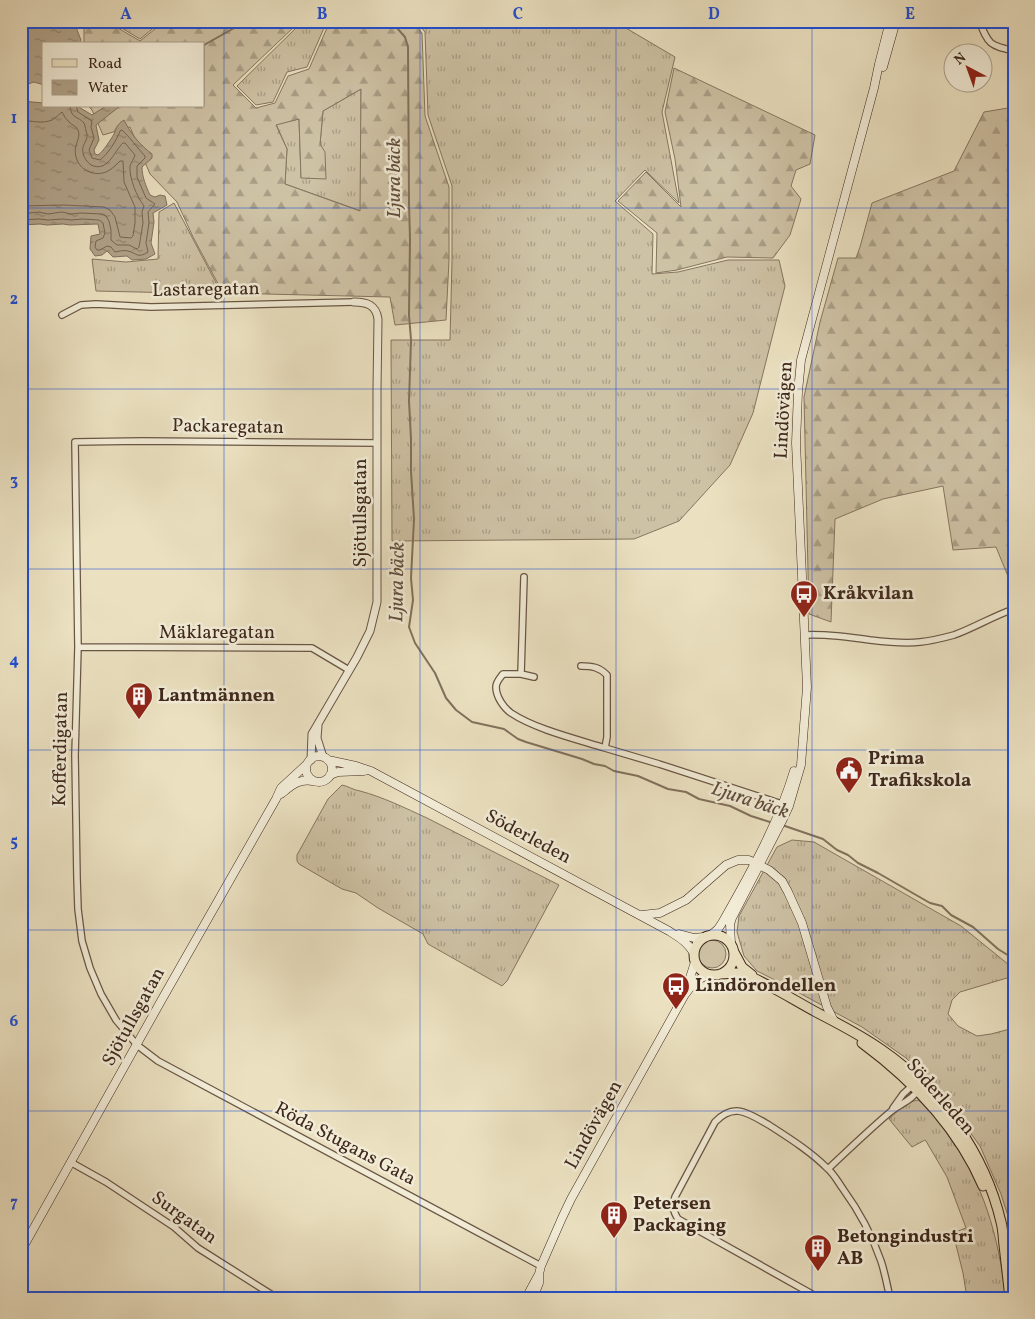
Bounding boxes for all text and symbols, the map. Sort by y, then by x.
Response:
text: A [120,4,132,26]
text: B [317,4,328,26]
text: C [513,4,523,26]
text: D [708,4,720,26]
text: E [905,4,915,26]
legend [42,42,205,108]
north arrow [942,42,992,92]
text: N [950,49,971,70]
text: Road [88,54,122,75]
text: Water [88,78,128,99]
text: 1 [11,108,17,130]
water label: Ljura bäck [381,138,409,218]
street label: Lastaregatan [152,276,260,304]
text: 2 [10,289,18,311]
street label: Lindövägen [768,360,800,460]
street label: Packaregatan [172,413,284,441]
street label: Sjötullsgatan [348,458,374,568]
text: 3 [10,470,18,492]
water label: Ljura bäck [383,542,413,622]
bus stop icon: Kråkvilan [789,579,819,618]
place label: Kråkvilan [823,581,914,607]
street label: Mäklaregatan [159,620,275,646]
text: 4 [9,650,19,672]
building icon: Lantmännen [124,681,154,720]
place label: Lantmännen [158,683,275,709]
street label: Kofferdigatan [47,691,75,807]
place label: Prima Trafikskola [868,746,971,794]
public building icon: Prima Trafikskola [834,755,864,794]
water label: Ljura bäck [707,775,793,827]
street label: Söderleden [480,803,576,871]
text: 5 [10,831,18,853]
street label: Sjötullsgatan [96,963,172,1071]
bus stop icon: Lindörondellen [661,971,691,1010]
place label: Lindörondellen [695,973,836,999]
text: 6 [10,1011,19,1033]
street label: Söderleden [899,1053,981,1141]
street label: Lindövägen [559,1076,629,1174]
street label: Röda Stugans Gata [270,1096,420,1192]
street label: Surgatan [146,1185,222,1251]
place label: Petersen Packaging [633,1191,726,1239]
text: 7 [10,1192,18,1214]
building icon: Petersen Packaging [599,1200,629,1239]
place label: Betongindustri AB [837,1224,974,1272]
building icon: Betongindustri AB [803,1233,833,1272]

